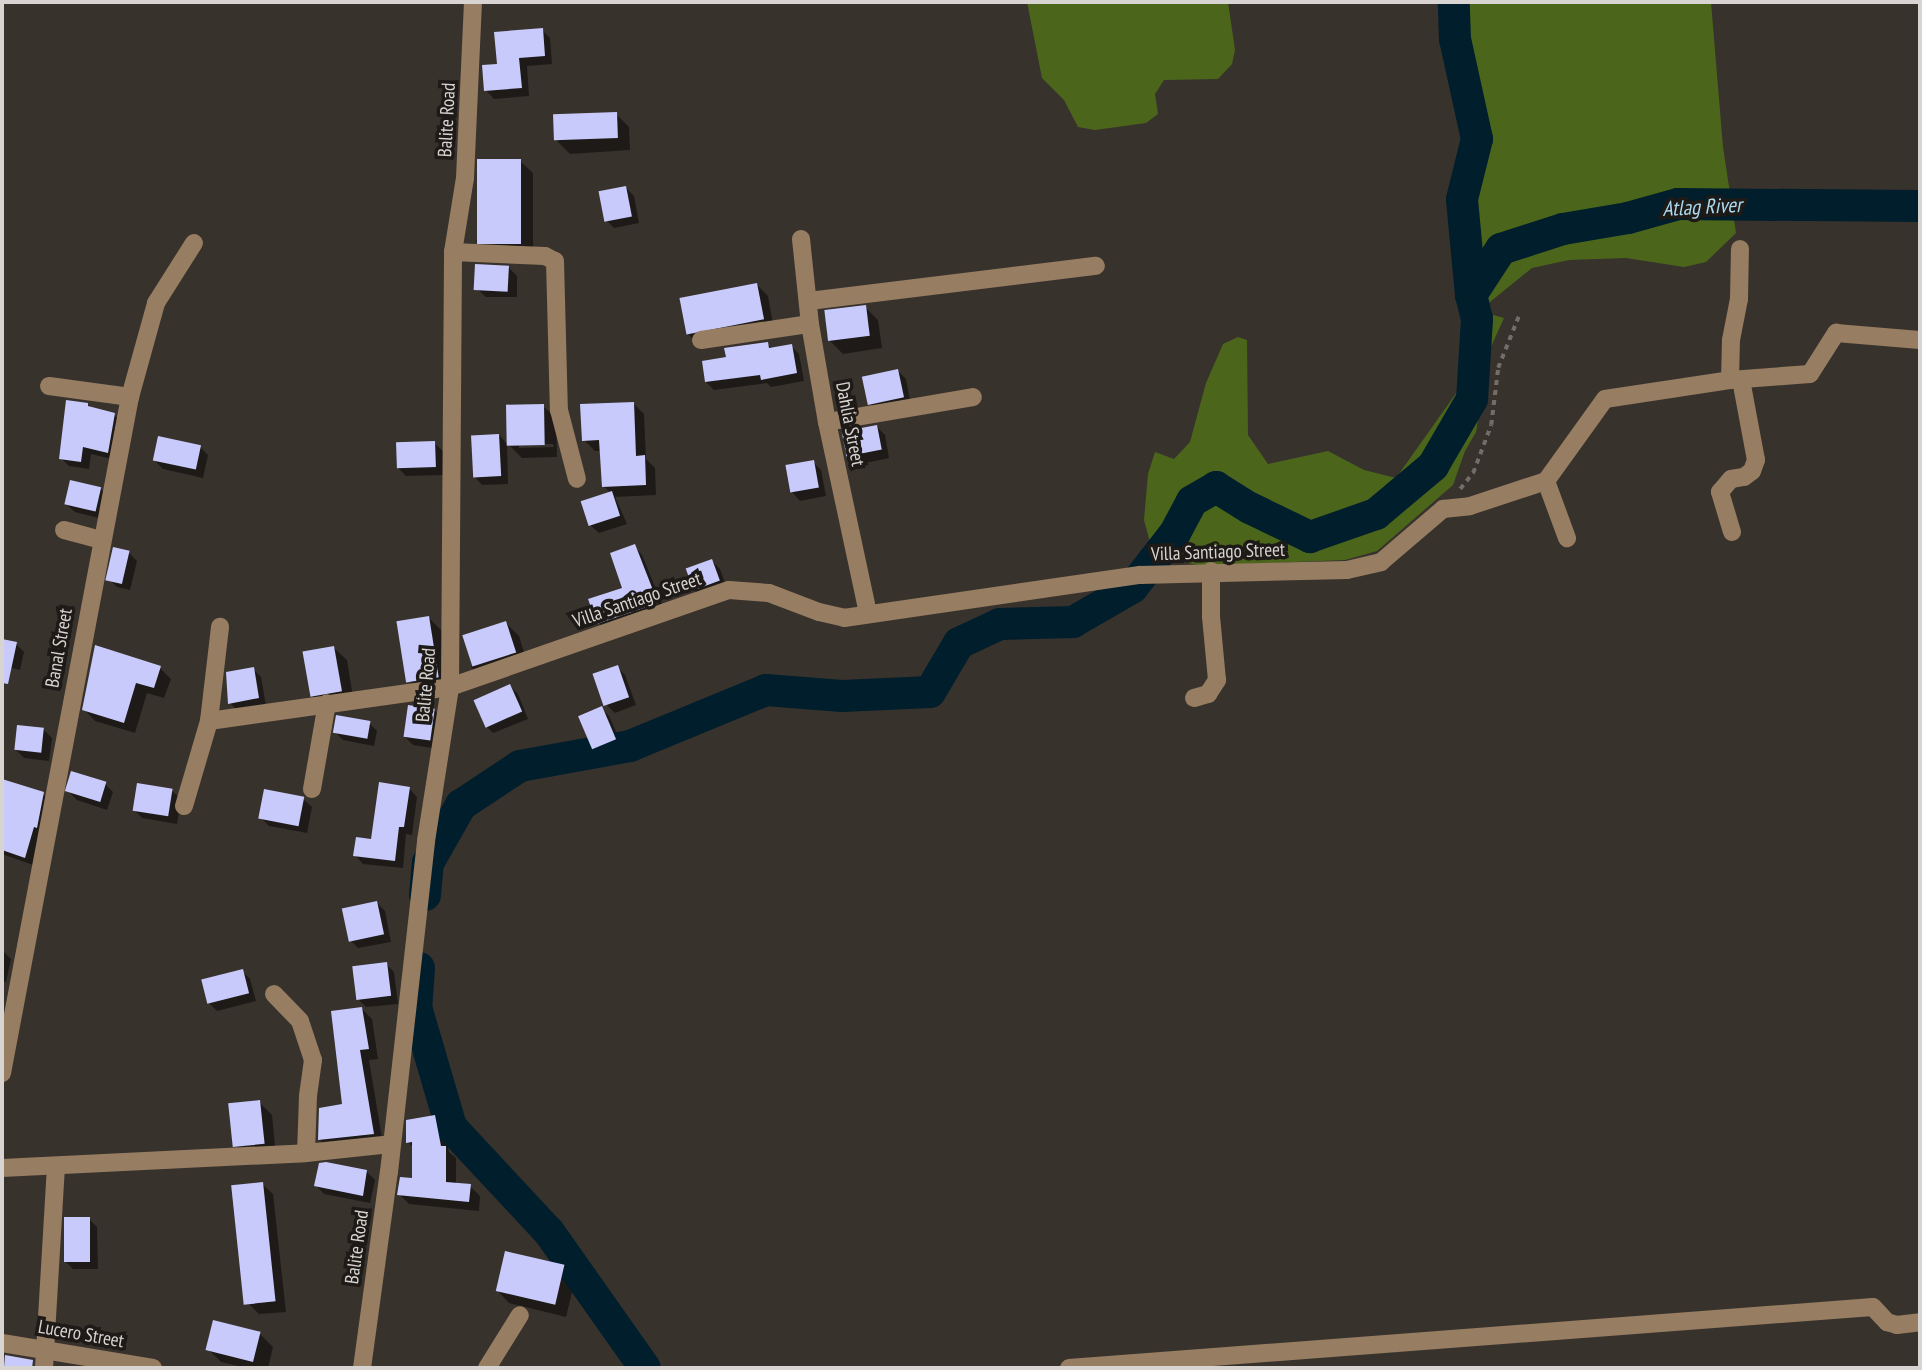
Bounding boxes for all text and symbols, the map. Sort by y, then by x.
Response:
street label: Balite Road [434,82,460,158]
water label: Atlag River [1662,192,1742,222]
street label: Dahlia Street [831,380,869,468]
street label: Villa Santiago Street [1151,538,1285,566]
street label: Villa Santiago Street [570,567,704,633]
street label: Banal Street [41,606,77,690]
street label: Balite Road [411,647,441,723]
street label: Balite Road [341,1209,373,1285]
street label: Lucero Street [36,1315,126,1353]

